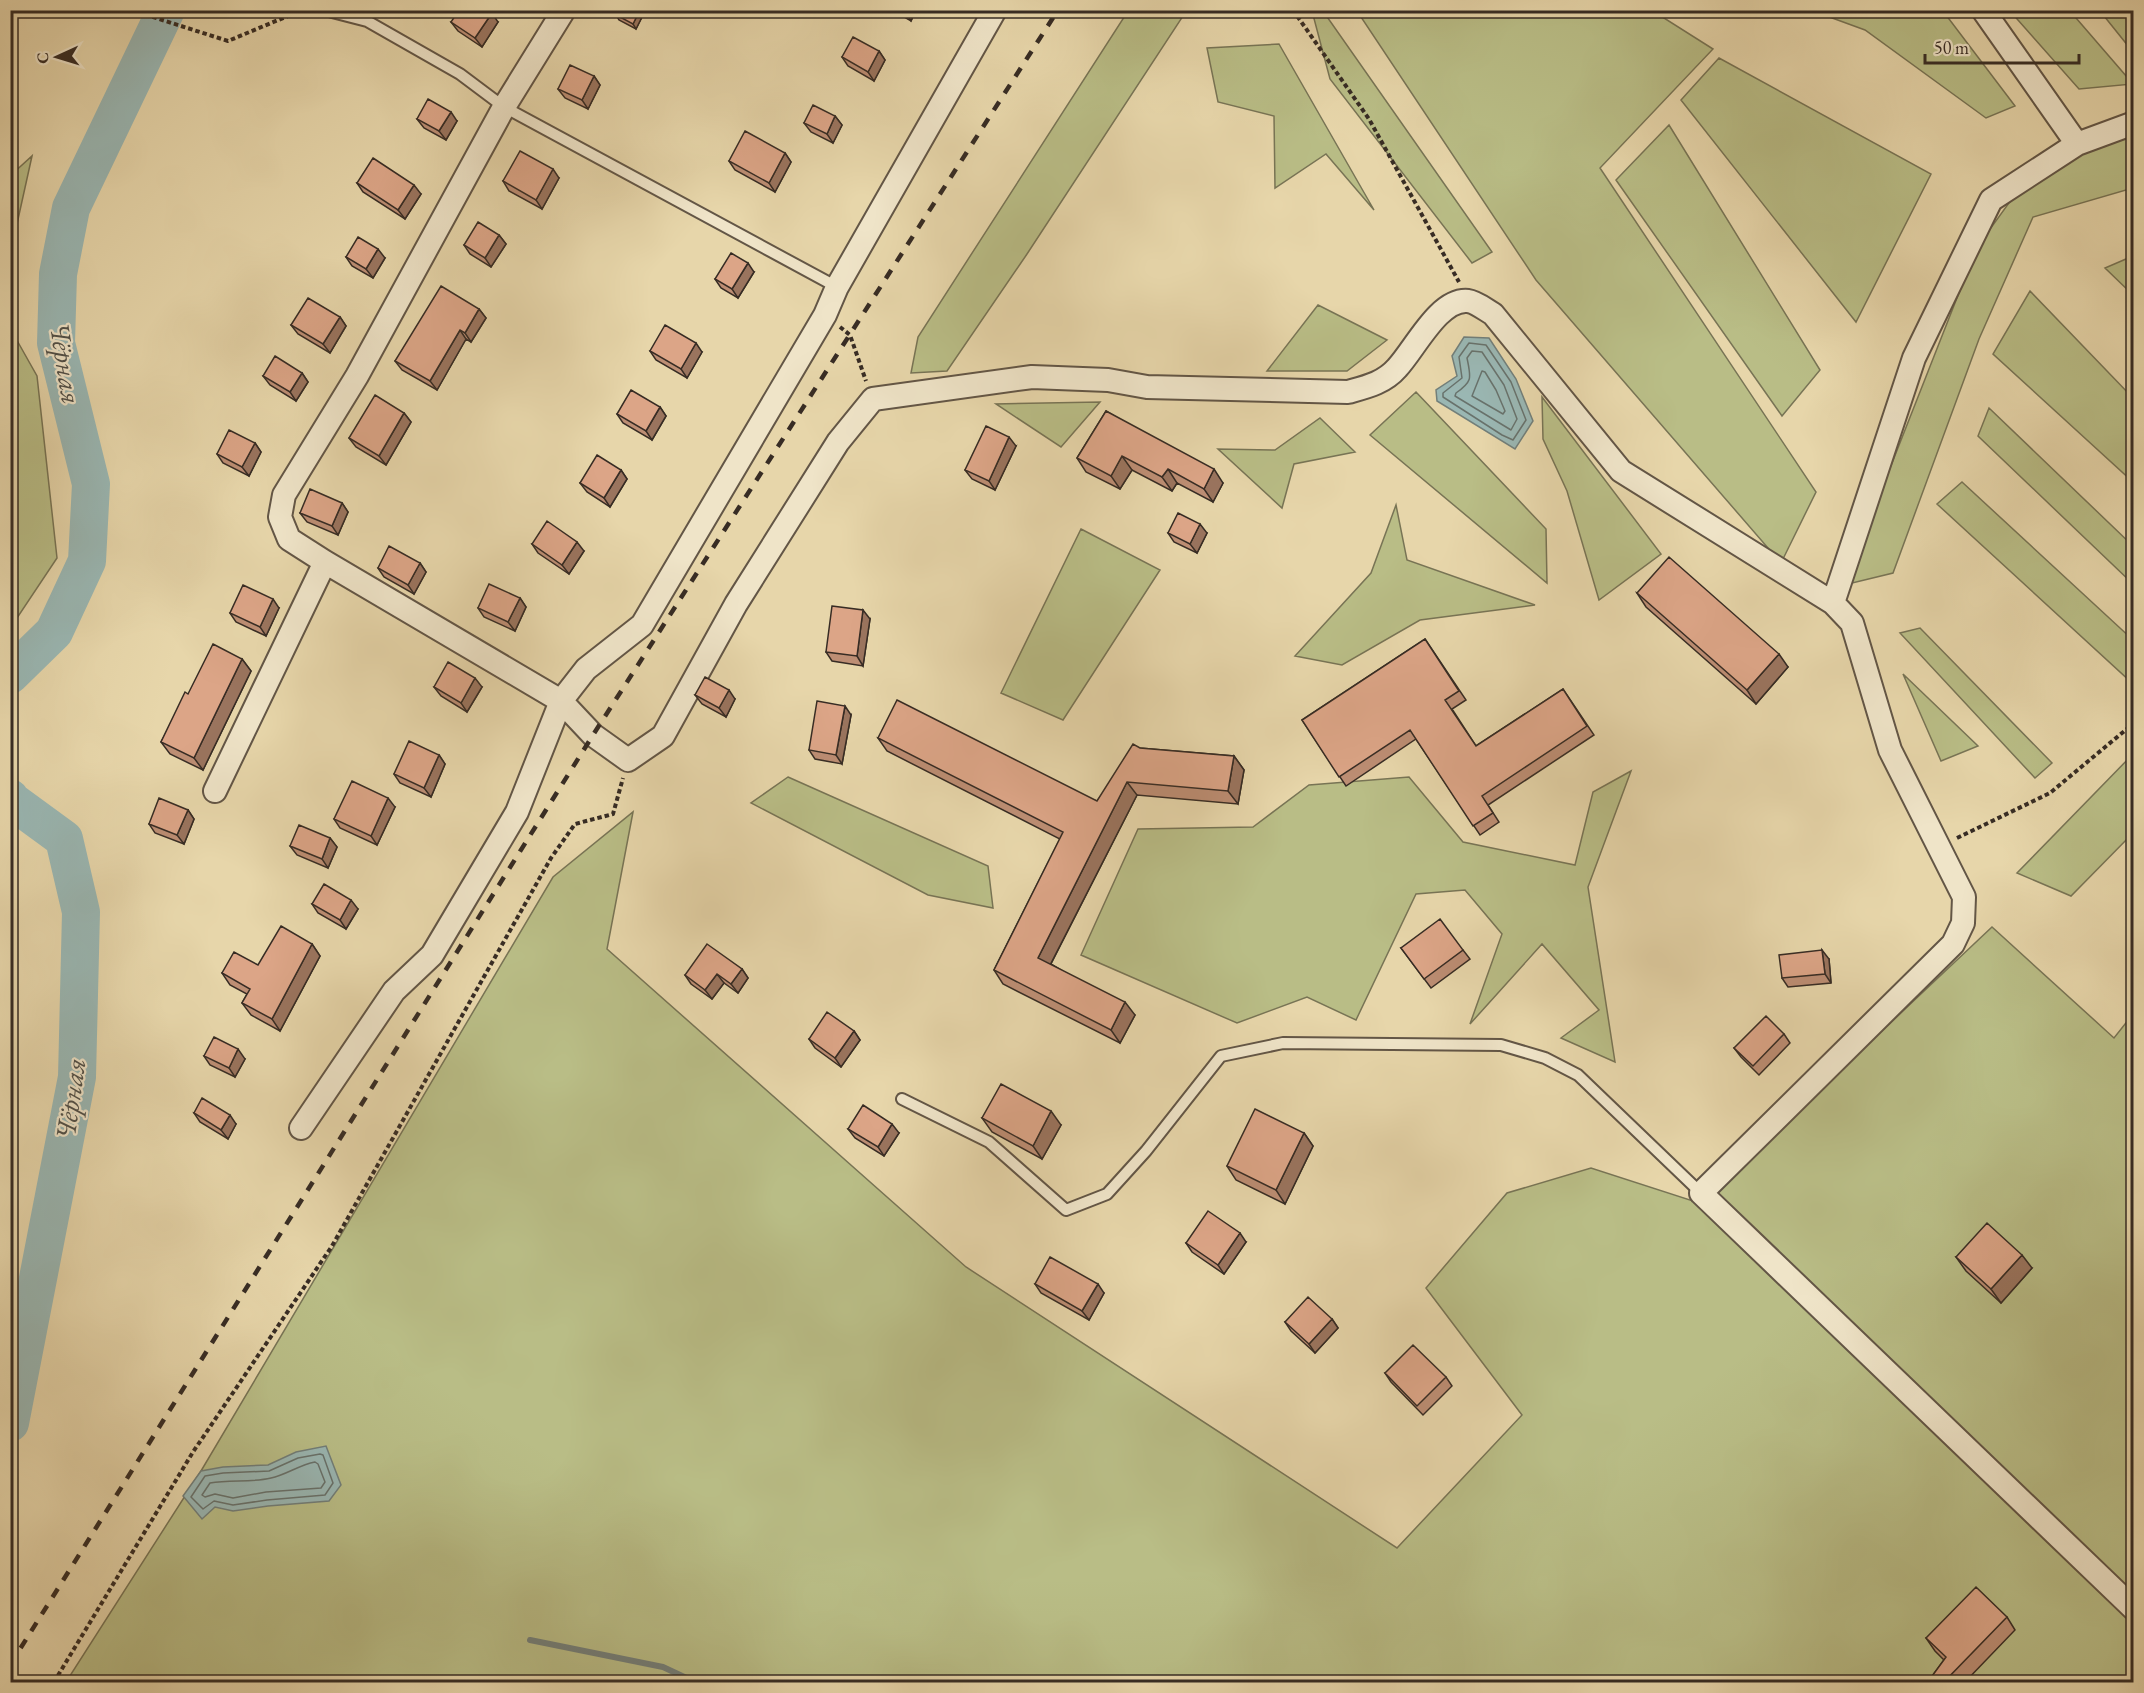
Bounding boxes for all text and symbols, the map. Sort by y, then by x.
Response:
north arrow [27,27,87,87]
scale bar [1925,27,2080,65]
text: 50 m [1934,36,1969,59]
text: С [32,52,53,64]
water label: Чёрная [42,319,90,407]
water label: Чёрная [46,1056,94,1142]

